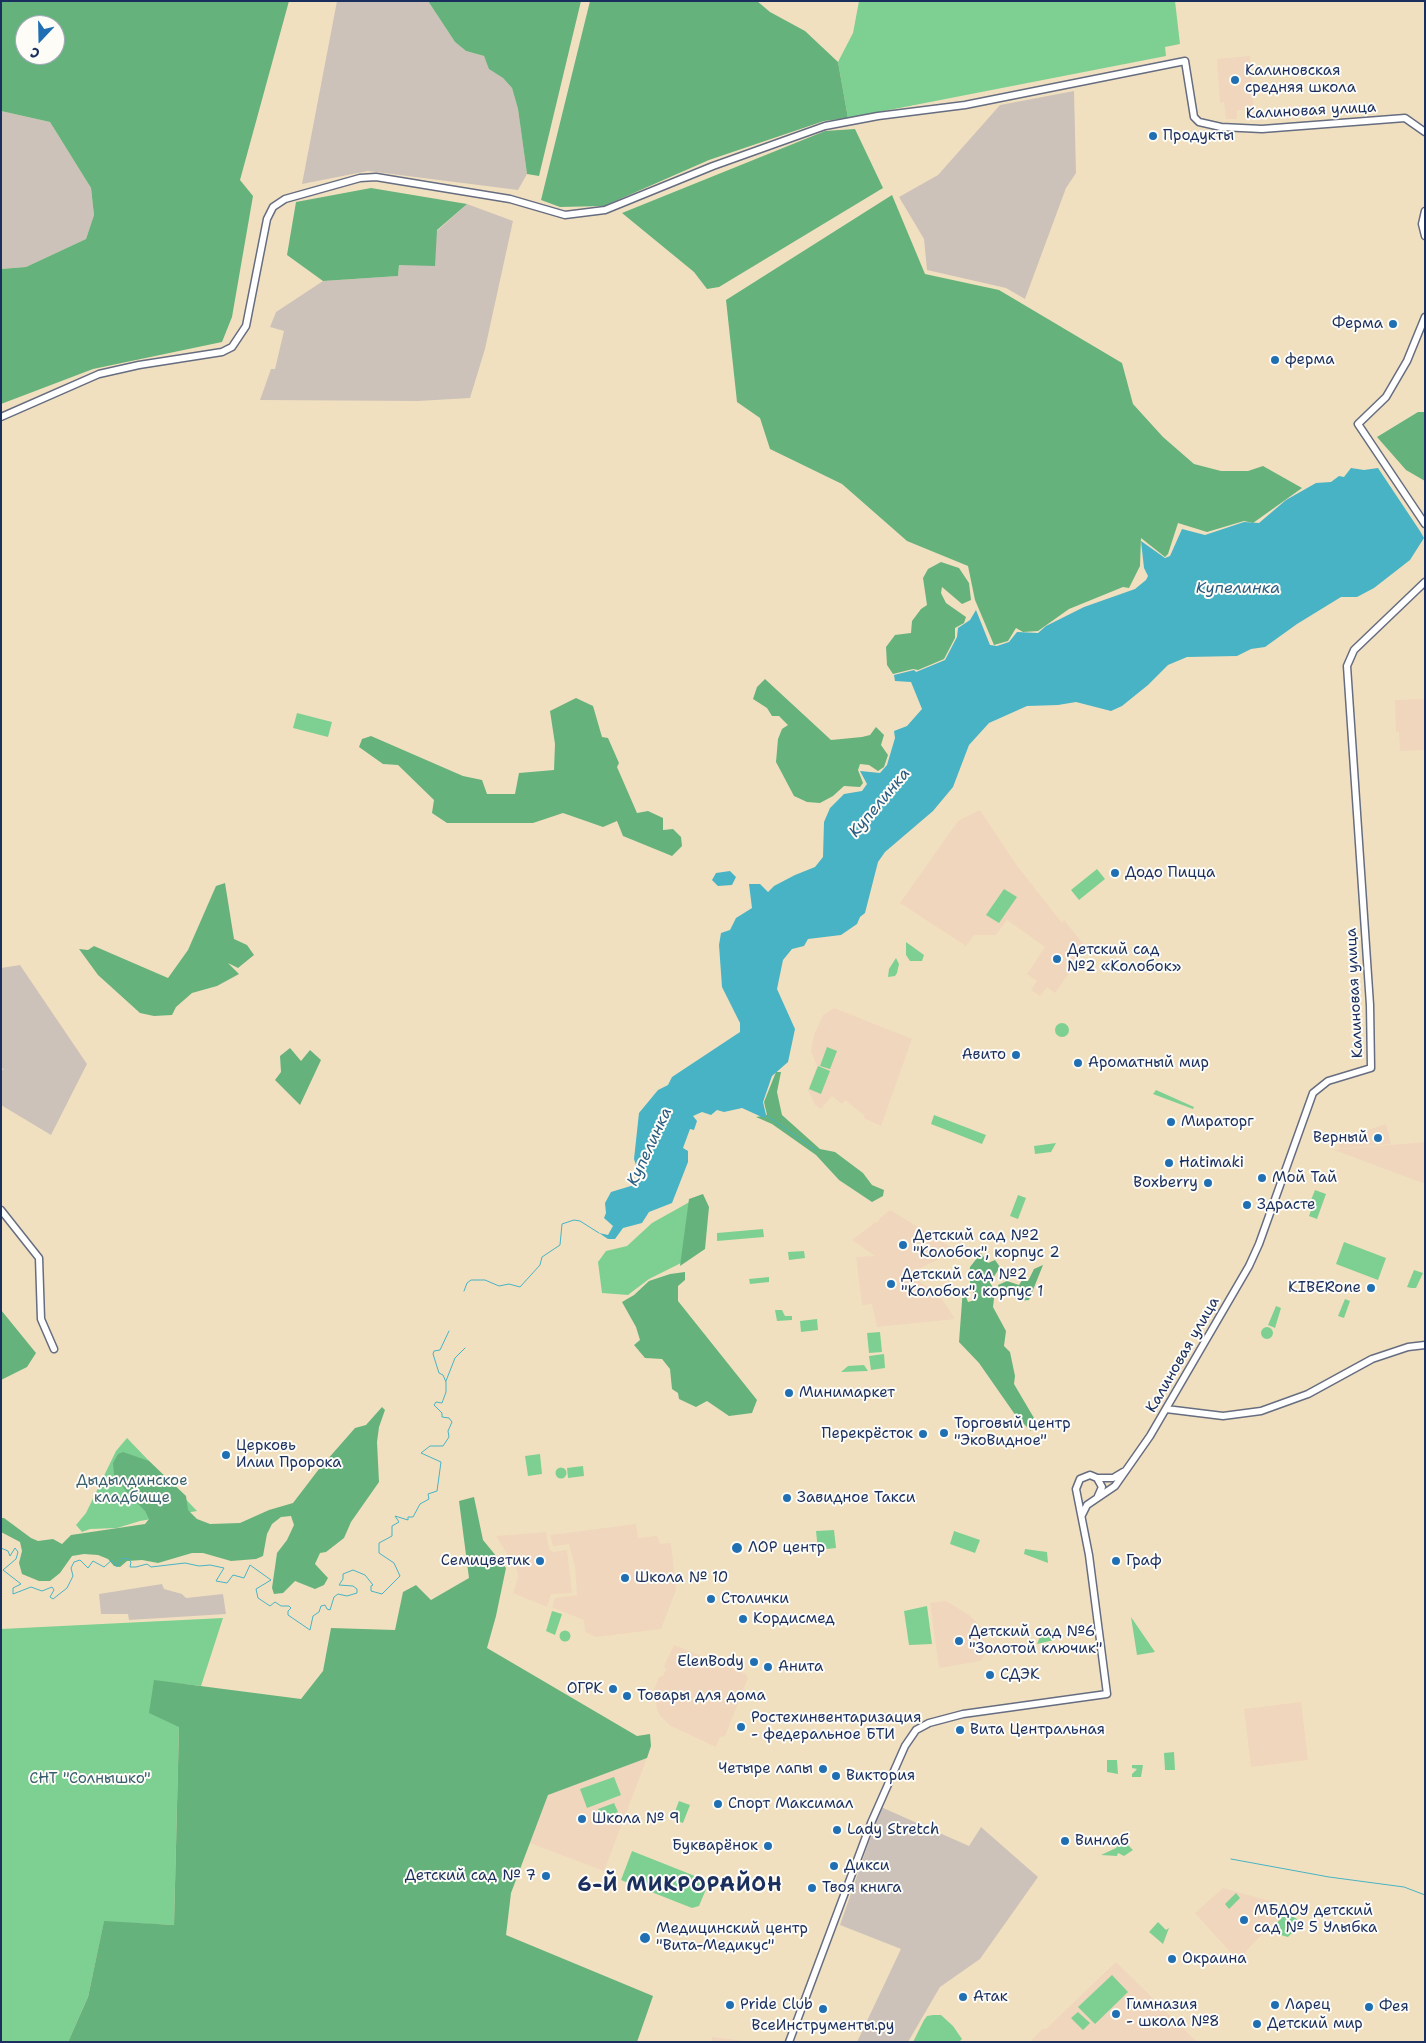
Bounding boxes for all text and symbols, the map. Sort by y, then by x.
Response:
north arrow [15,15,65,65]
text: С [28,43,42,63]
place label: Калиновская средняя школа [1245,62,1356,97]
marker: Калиновская средняя школа [1229,74,1241,86]
street label: Калиновая улица [1245,99,1377,123]
place label: Продукты [1163,127,1234,145]
marker: Продукты [1147,130,1159,142]
place label: Ферма [1332,315,1383,333]
marker: Ферма [1387,318,1399,330]
place label: ферма [1285,351,1335,369]
marker: ферма [1269,354,1281,366]
water label: Купелинка [1196,579,1280,599]
water label: Купелинка [846,765,914,841]
place label: Додо Пицца [1125,864,1215,882]
marker: Додо Пицца [1109,867,1121,879]
street label: Калиновая улица [1343,927,1367,1059]
place label: Детский сад №2 «Колобок» [1067,941,1181,976]
marker: Детский сад №2 «Колобок» [1051,953,1063,965]
place label: Авито [962,1046,1006,1064]
marker: Авито [1010,1049,1022,1061]
place label: Ароматный мир [1088,1054,1209,1072]
marker: Ароматный мир [1072,1057,1084,1069]
water label: Купелинка [623,1105,677,1189]
place label: Мираторг [1181,1113,1254,1131]
marker: Мираторг [1165,1116,1177,1128]
place label: Верный [1313,1129,1368,1147]
marker: Верный [1372,1132,1384,1144]
place label: Hatimaki [1179,1154,1244,1172]
marker: Hatimaki [1163,1157,1175,1169]
place label: Мой Тай [1272,1169,1337,1187]
marker: Мой Тай [1256,1172,1268,1184]
place label: Boxberry [1133,1174,1198,1192]
marker: Boxberry [1202,1177,1214,1189]
place label: Здрасте [1257,1196,1316,1214]
marker: Здрасте [1241,1199,1253,1211]
place label: Детский сад №2 "Колобок", корпус 2 [913,1227,1060,1262]
marker: Детский сад №2 "Колобок", корпус 2 [897,1239,909,1251]
place label: Детский сад №2 "Колобок", корпус 1 [901,1266,1043,1301]
marker: Детский сад №2 "Колобок", корпус 1 [885,1278,897,1290]
place label: KIBERone [1288,1279,1361,1297]
marker: KIBERone [1365,1282,1377,1294]
street label: Калиновая улица [1143,1294,1223,1416]
place label: Минимаркет [799,1384,895,1402]
marker: Минимаркет [783,1387,795,1399]
place label: Торговый центр "ЭкоВидное" [954,1415,1071,1450]
place label: Перекрёсток [822,1425,913,1443]
marker: Торговый центр "ЭкоВидное" [938,1427,950,1439]
marker: Перекрёсток [917,1428,929,1440]
place label: Церковь Илии Пророка [236,1437,342,1472]
marker: Церковь Илии Пророка [220,1449,232,1461]
park label: Дыдылдинское кладбище [76,1472,188,1507]
place label: Завидное Такси [797,1489,915,1507]
marker: Завидное Такси [781,1492,793,1504]
place label: ЛОР центр [748,1539,825,1557]
marker: ЛОР центр [730,1541,744,1555]
place label: Семицветик [441,1552,530,1570]
place label: Граф [1126,1552,1162,1570]
marker: Семицветик [534,1555,546,1567]
marker: Граф [1110,1555,1122,1567]
place label: Школа № 10 [635,1569,728,1587]
marker: Школа № 10 [619,1572,631,1584]
place label: Столички [721,1590,789,1608]
marker: Столички [705,1593,717,1605]
place label: Кордисмед [753,1610,835,1628]
marker: Кордисмед [737,1613,749,1625]
place label: Детский сад №6 "Золотой ключик" [969,1623,1102,1658]
marker: Детский сад №6 "Золотой ключик" [953,1635,965,1647]
place label: ElenBody [677,1653,744,1671]
marker: ElenBody [748,1656,760,1668]
place label: Анита [778,1658,823,1676]
marker: Анита [762,1661,774,1673]
place label: СДЭК [1000,1666,1040,1684]
marker: СДЭК [984,1669,996,1681]
place label: ОГРК [567,1680,603,1698]
marker: ОГРК [607,1683,619,1695]
place label: Товары для дома [637,1687,766,1705]
marker: Товары для дома [621,1690,633,1702]
place label: Ростехинвентаризация - федеральное БТИ [751,1709,921,1744]
marker: Ростехинвентаризация - федеральное БТИ [735,1721,747,1733]
place label: Вита Центральная [970,1721,1105,1739]
marker: Вита Центральная [954,1724,966,1736]
place label: Четыре лапы [718,1760,813,1778]
marker: Четыре лапы [817,1763,829,1775]
place label: Виктория [846,1767,915,1785]
park label: СНТ "Солнышко" [29,1770,151,1788]
marker: Виктория [830,1770,842,1782]
place label: Спорт Максимал [728,1795,853,1813]
marker: Спорт Максимал [712,1798,724,1810]
place label: Школа № 9 [592,1810,679,1828]
marker: Школа № 9 [576,1813,588,1825]
place label: Lady Stretch [847,1821,939,1839]
marker: Lady Stretch [831,1824,843,1836]
place label: Винлаб [1075,1832,1129,1850]
marker: Винлаб [1059,1835,1071,1847]
place label: Букварёнок [672,1837,758,1855]
marker: Букварёнок [762,1840,774,1852]
place label: Дикси [844,1857,890,1875]
marker: Дикси [828,1860,840,1872]
place label: Детский сад № 7 [405,1867,536,1885]
marker: Детский сад № 7 [540,1870,552,1882]
district label: 6-Й МИКРОРАЙОН [576,1874,784,1898]
place label: Твоя книга [822,1879,902,1897]
marker: Твоя книга [806,1882,818,1894]
place label: МБДОУ детский сад № 5 Улыбка [1254,1902,1377,1937]
marker: МБДОУ детский сад № 5 Улыбка [1238,1914,1250,1926]
place label: Медицинский центр "Вита-Медикус" [656,1920,808,1955]
marker: Медицинский центр "Вита-Медикус" [638,1931,652,1945]
place label: Окраина [1182,1950,1247,1968]
marker: Окраина [1166,1953,1178,1965]
place label: Атак [973,1988,1008,2006]
marker: Атак [957,1991,969,2003]
place label: Pride Club [740,1996,813,2014]
place label: Гимназия - школа №8 [1126,1996,1220,2031]
place label: Ларец [1285,1996,1330,2014]
place label: Фея [1379,1998,1409,2016]
marker: Pride Club [724,1999,736,2011]
marker: Ларец [1269,1999,1281,2011]
marker: Фея [1363,2001,1375,2013]
marker: ВсеИнструменты.ру [817,2003,829,2015]
marker: Гимназия - школа №8 [1110,2008,1122,2020]
place label: Детский мир [1267,2015,1363,2033]
place label: ВсеИнструменты.ру [752,2017,894,2035]
marker: Детский мир [1251,2018,1263,2030]

